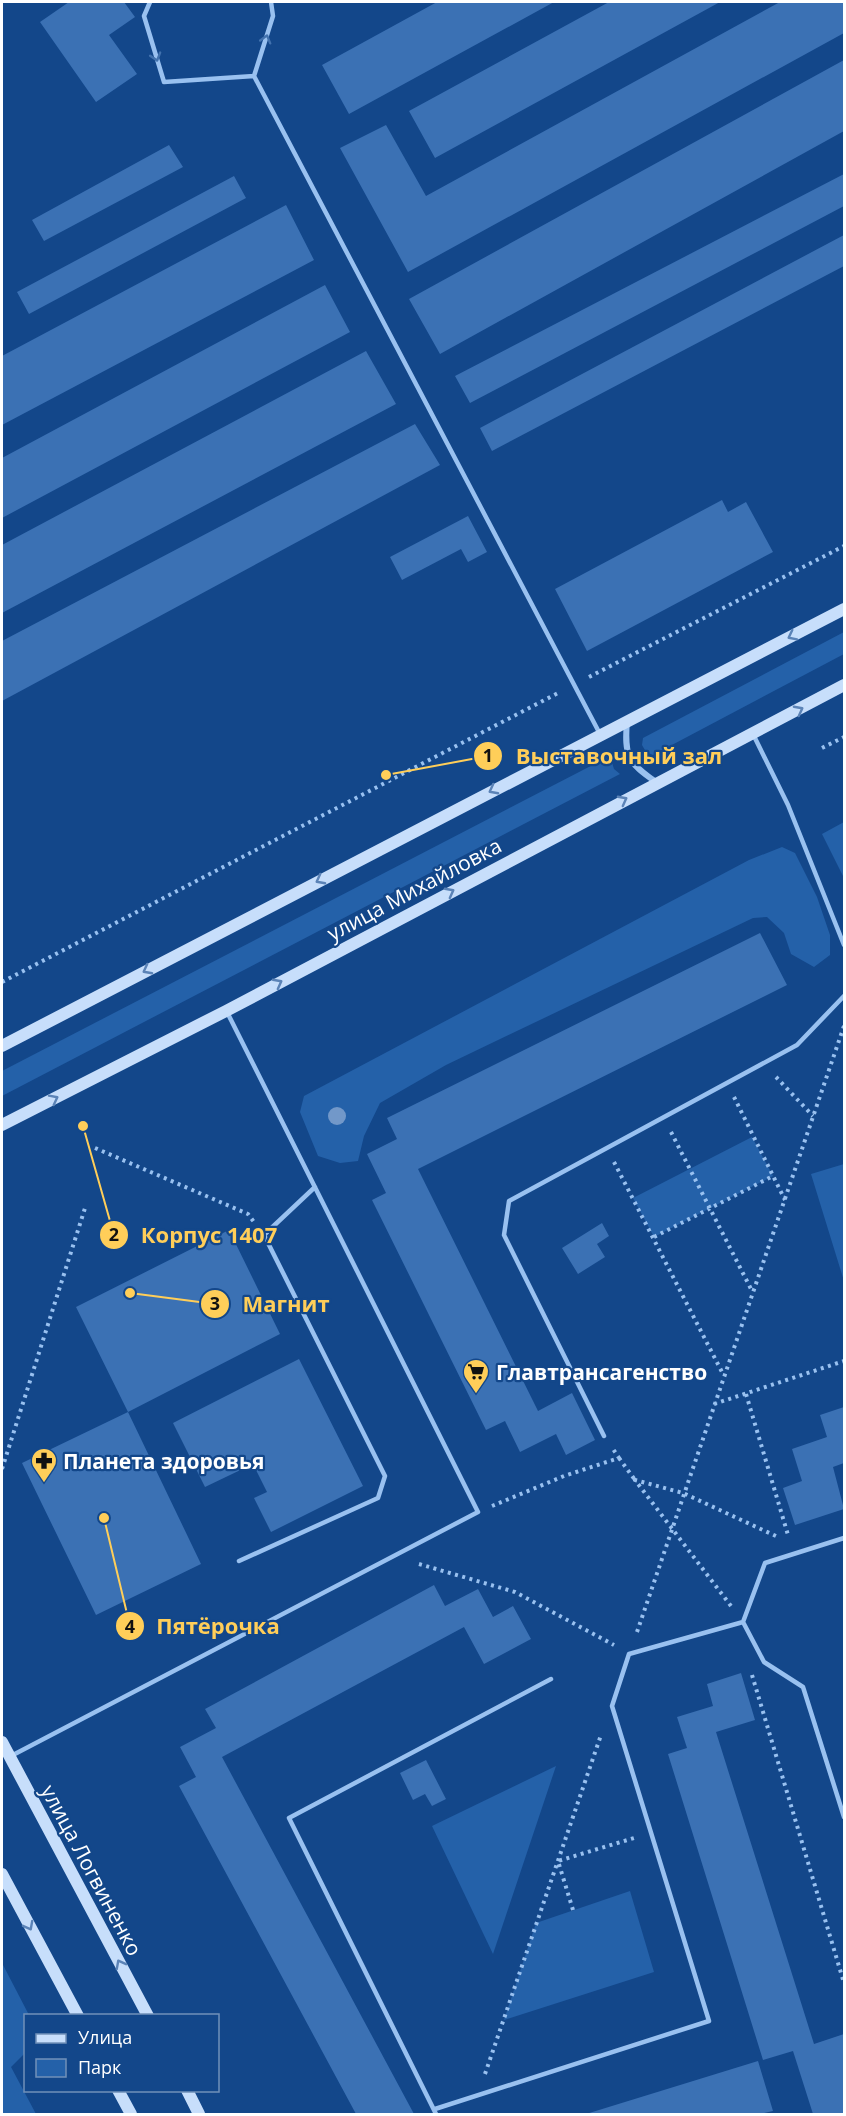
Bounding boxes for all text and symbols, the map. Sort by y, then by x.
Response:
one-way arrow [259,34,271,45]
one-way arrow [149,51,161,62]
one-way arrow [788,629,799,640]
one-way arrow [792,706,803,717]
callout: Выставочный зал [473,736,734,776]
text: Выставочный зал [516,740,722,770]
text: 1 [483,743,493,767]
one-way arrow [488,783,499,794]
one-way arrow [616,796,627,807]
street label: улица Михайловка [322,831,506,947]
one-way arrow [316,873,326,884]
one-way arrow [444,888,455,899]
one-way arrow [142,963,153,975]
one-way arrow [272,979,282,990]
one-way arrow [47,1094,58,1106]
callout: Корпус 1407 [99,1215,290,1255]
text: Корпус 1407 [141,1219,277,1249]
text: 2 [109,1222,119,1246]
callout: Магнит [200,1284,341,1324]
text: Магнит [242,1288,330,1318]
text: 3 [210,1291,220,1315]
supermarket icon: Главтрансагенство [461,1357,491,1395]
place label: Главтрансагенство [496,1358,707,1386]
pharmacy icon: Планета здоровья [29,1446,59,1484]
place label: Планета здоровья [63,1447,264,1475]
callout: Пятёрочка [115,1606,292,1646]
text: Пятёрочка [156,1610,280,1640]
text: 4 [125,1614,135,1638]
street label: улица Логвиненко [35,1780,149,1960]
one-way arrow [22,1919,33,1930]
one-way arrow [116,1960,127,1970]
legend [24,2014,219,2092]
text: Улица [78,2025,132,2049]
text: Парк [78,2055,122,2079]

